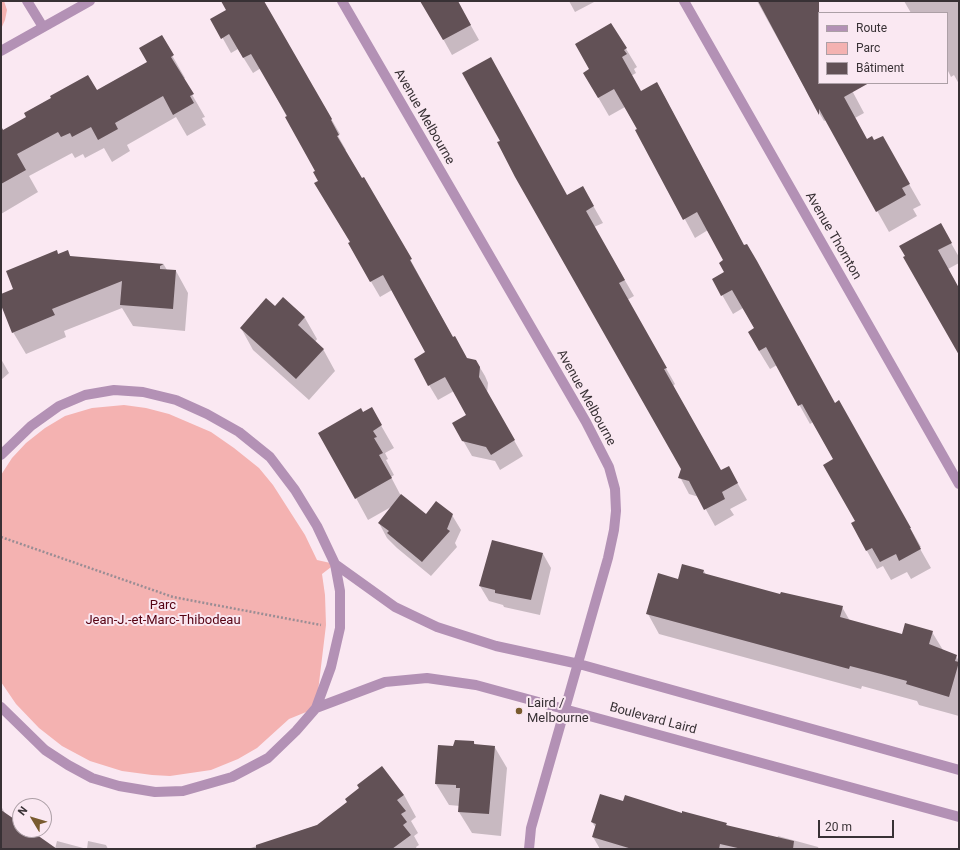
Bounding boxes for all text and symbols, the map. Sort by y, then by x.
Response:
legend [818,12,948,84]
text: Route [856,21,887,35]
text: Parc [856,41,880,55]
text: Bâtiment [856,61,904,75]
street label: Avenue Melbourne [390,67,458,167]
street label: Avenue Thornton [802,190,864,282]
street label: Avenue Melbourne [553,347,619,449]
park label: Parc Jean-J.-et-Marc-Thibodeau [85,598,241,629]
place label: Laird / Melbourne [527,696,589,727]
street label: Boulevard Laird [608,700,698,738]
marker: Laird / Melbourne [514,706,524,716]
north arrow [12,798,52,838]
text: N [15,804,30,818]
scale bar [820,812,896,838]
text: 20 m [825,820,852,834]

